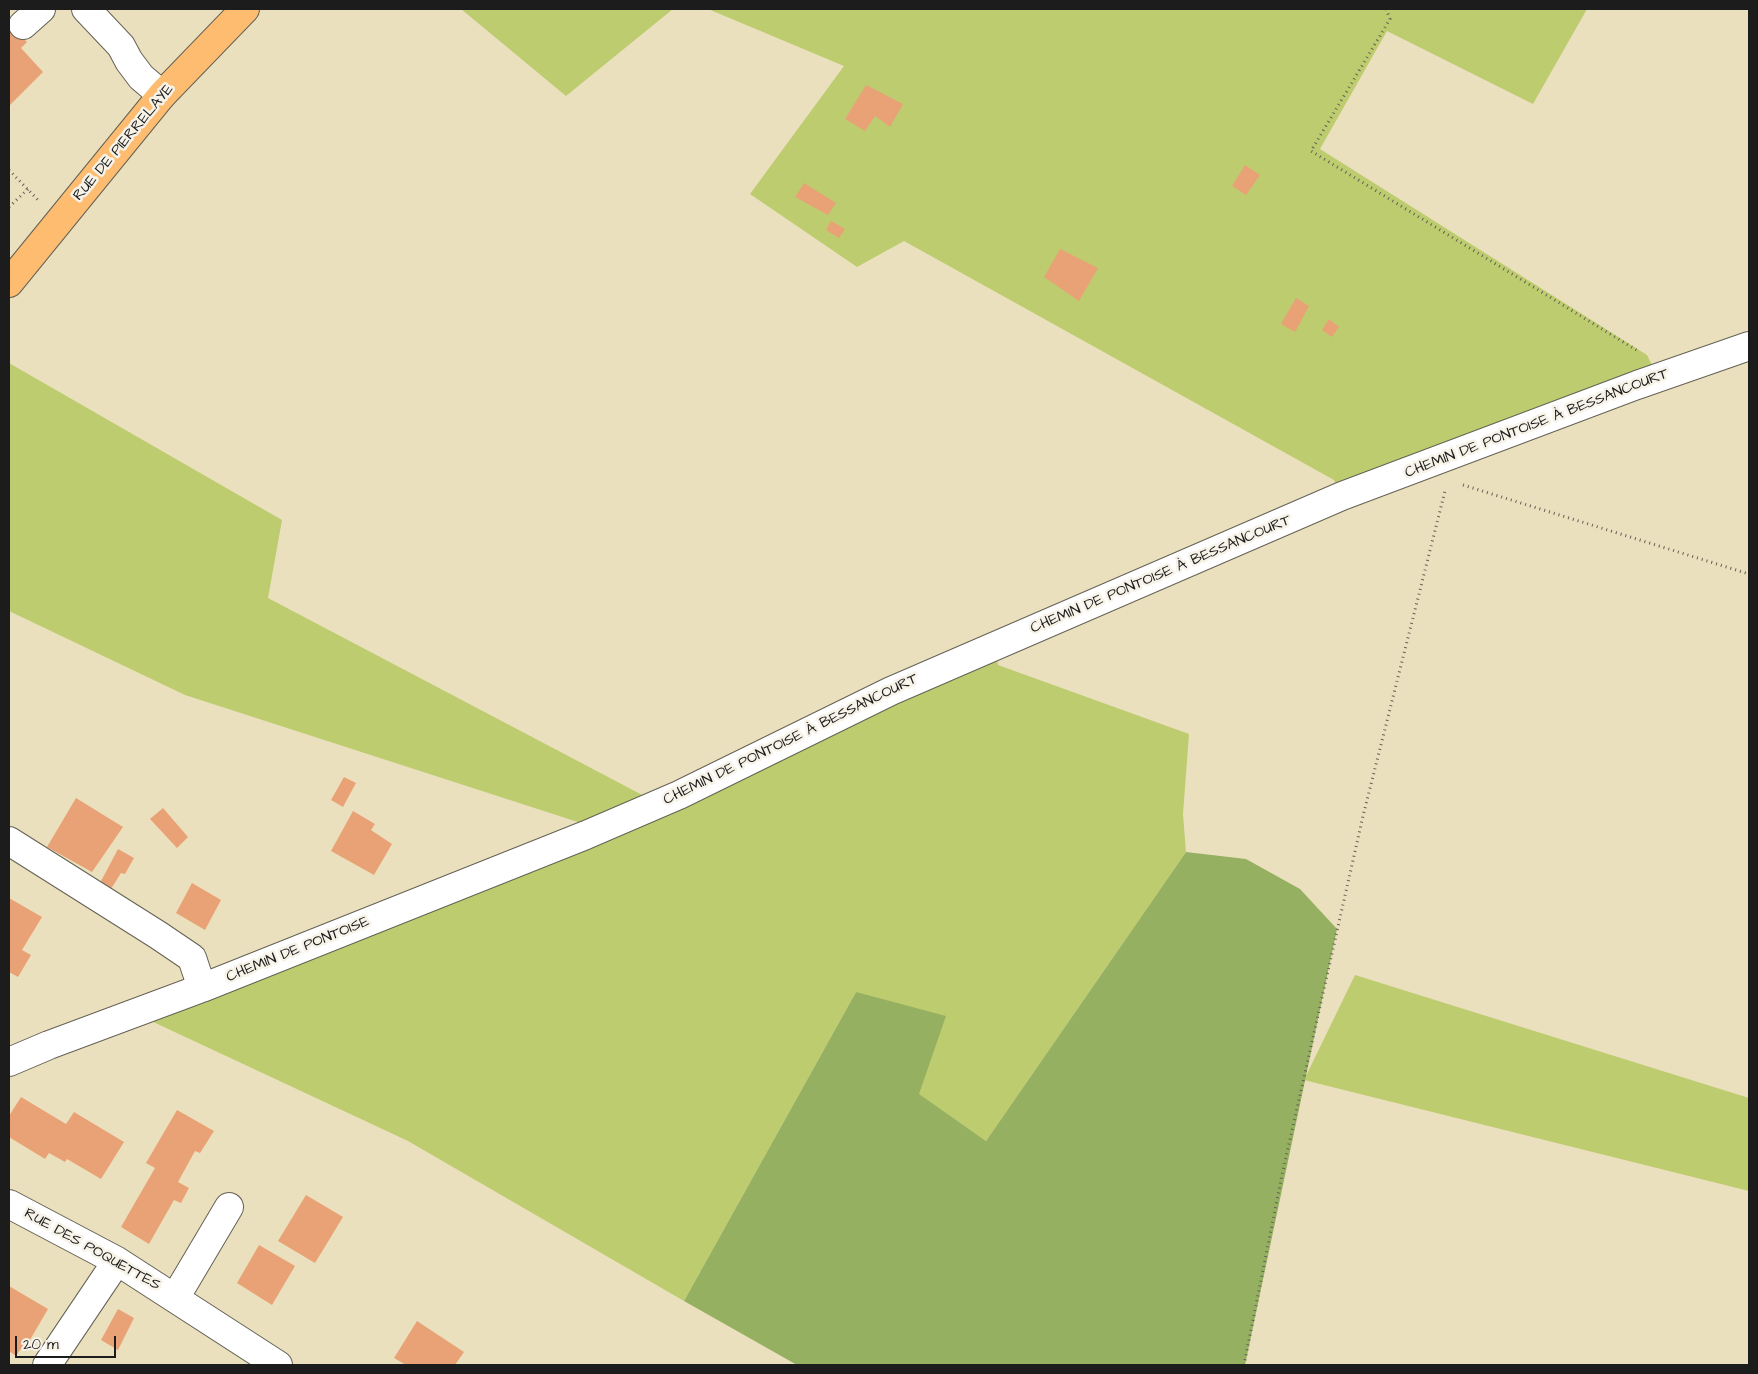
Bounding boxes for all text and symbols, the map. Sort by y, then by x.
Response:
street label: RUE DE PIERRELAYE [70,81,178,205]
street label: CHEMIN DE PONTOISE À BESSANCOURT [1403,365,1671,483]
street label: CHEMIN DE PONTOISE À BESSANCOURT [1028,512,1294,638]
street label: CHEMIN DE PONTOISE À BESSANCOURT [661,670,921,810]
street label: CHEMIN DE PONTOISE [224,913,372,987]
street label: RUE DES POQUETTES [21,1205,163,1295]
scale bar [18,1326,119,1358]
text: 20 m [23,1334,59,1355]

